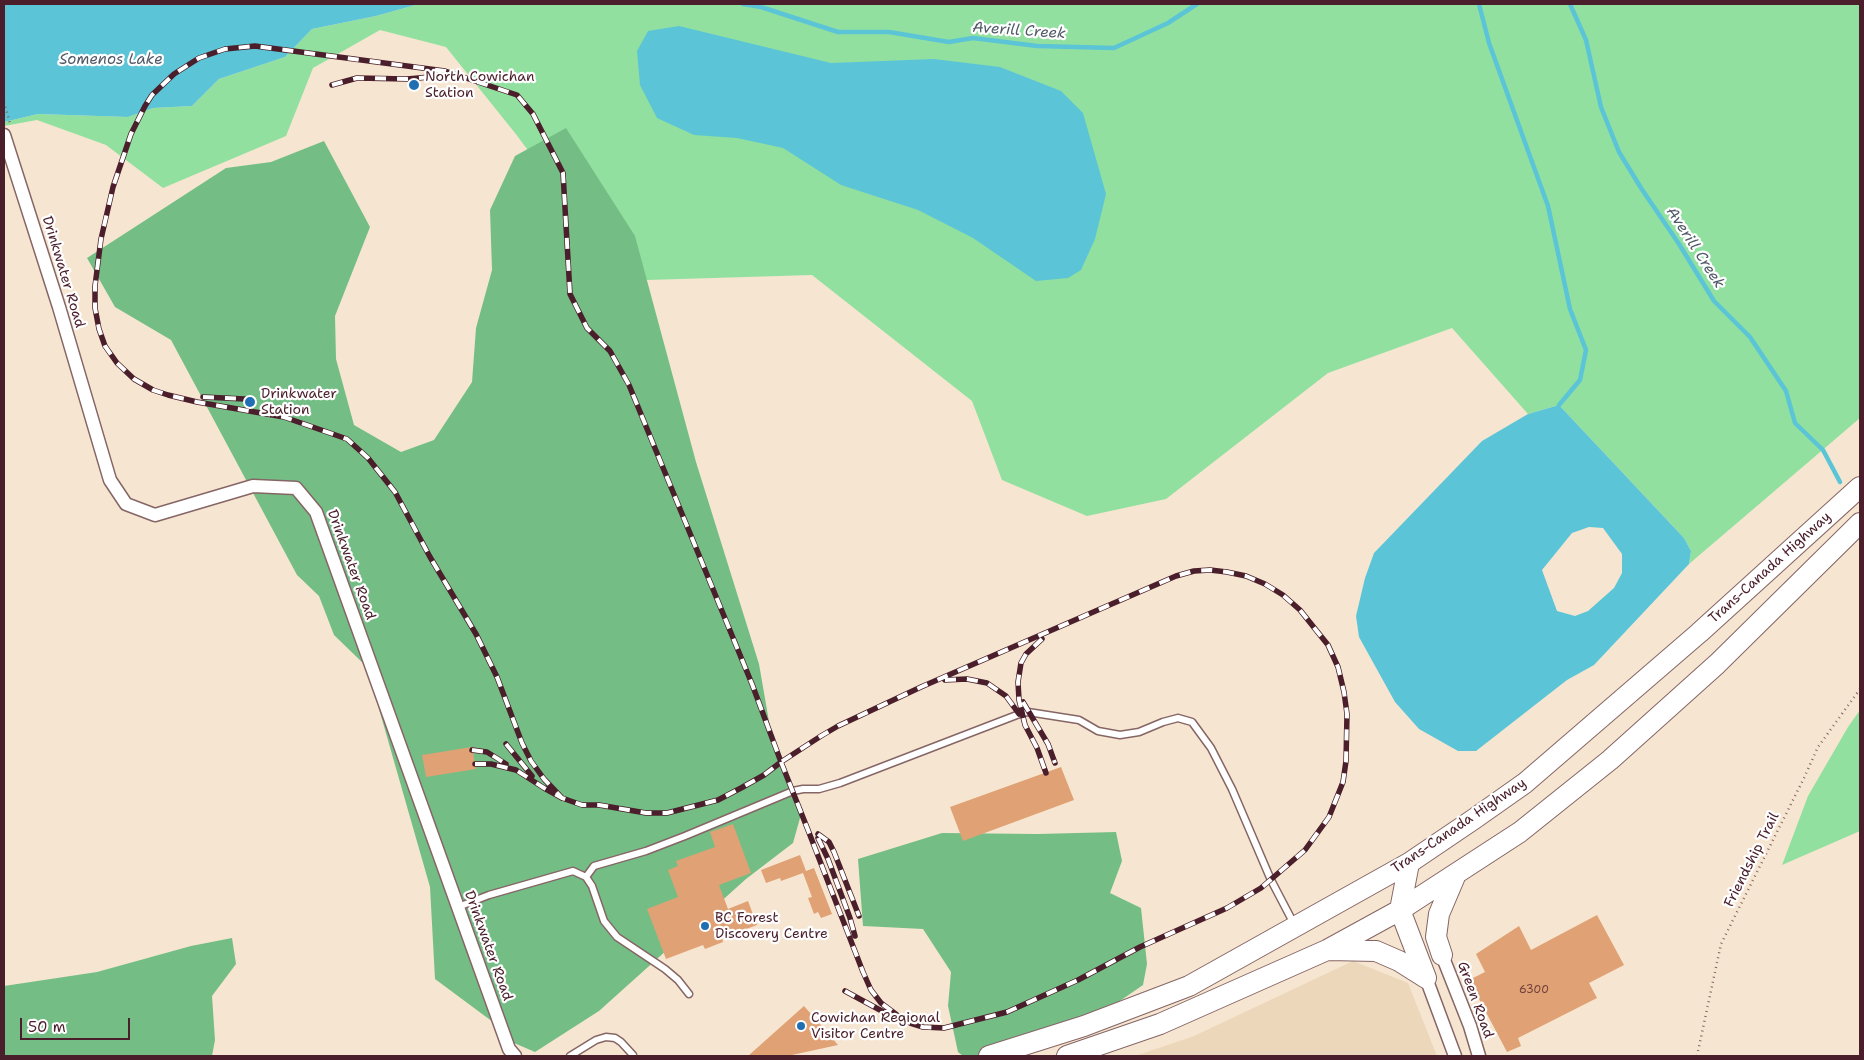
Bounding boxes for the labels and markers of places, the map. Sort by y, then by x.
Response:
place label: North Cowichan Station [425,69,535,102]
marker: North Cowichan Station [407,78,421,92]
place label: Drinkwater Station [261,386,337,418]
marker: Drinkwater Station [243,395,257,409]
place label: BC Forest Discovery Centre [715,910,828,942]
marker: BC Forest Discovery Centre [699,920,711,932]
place label: Cowichan Regional Visitor Centre [811,1010,940,1042]
marker: Cowichan Regional Visitor Centre [795,1020,807,1032]

